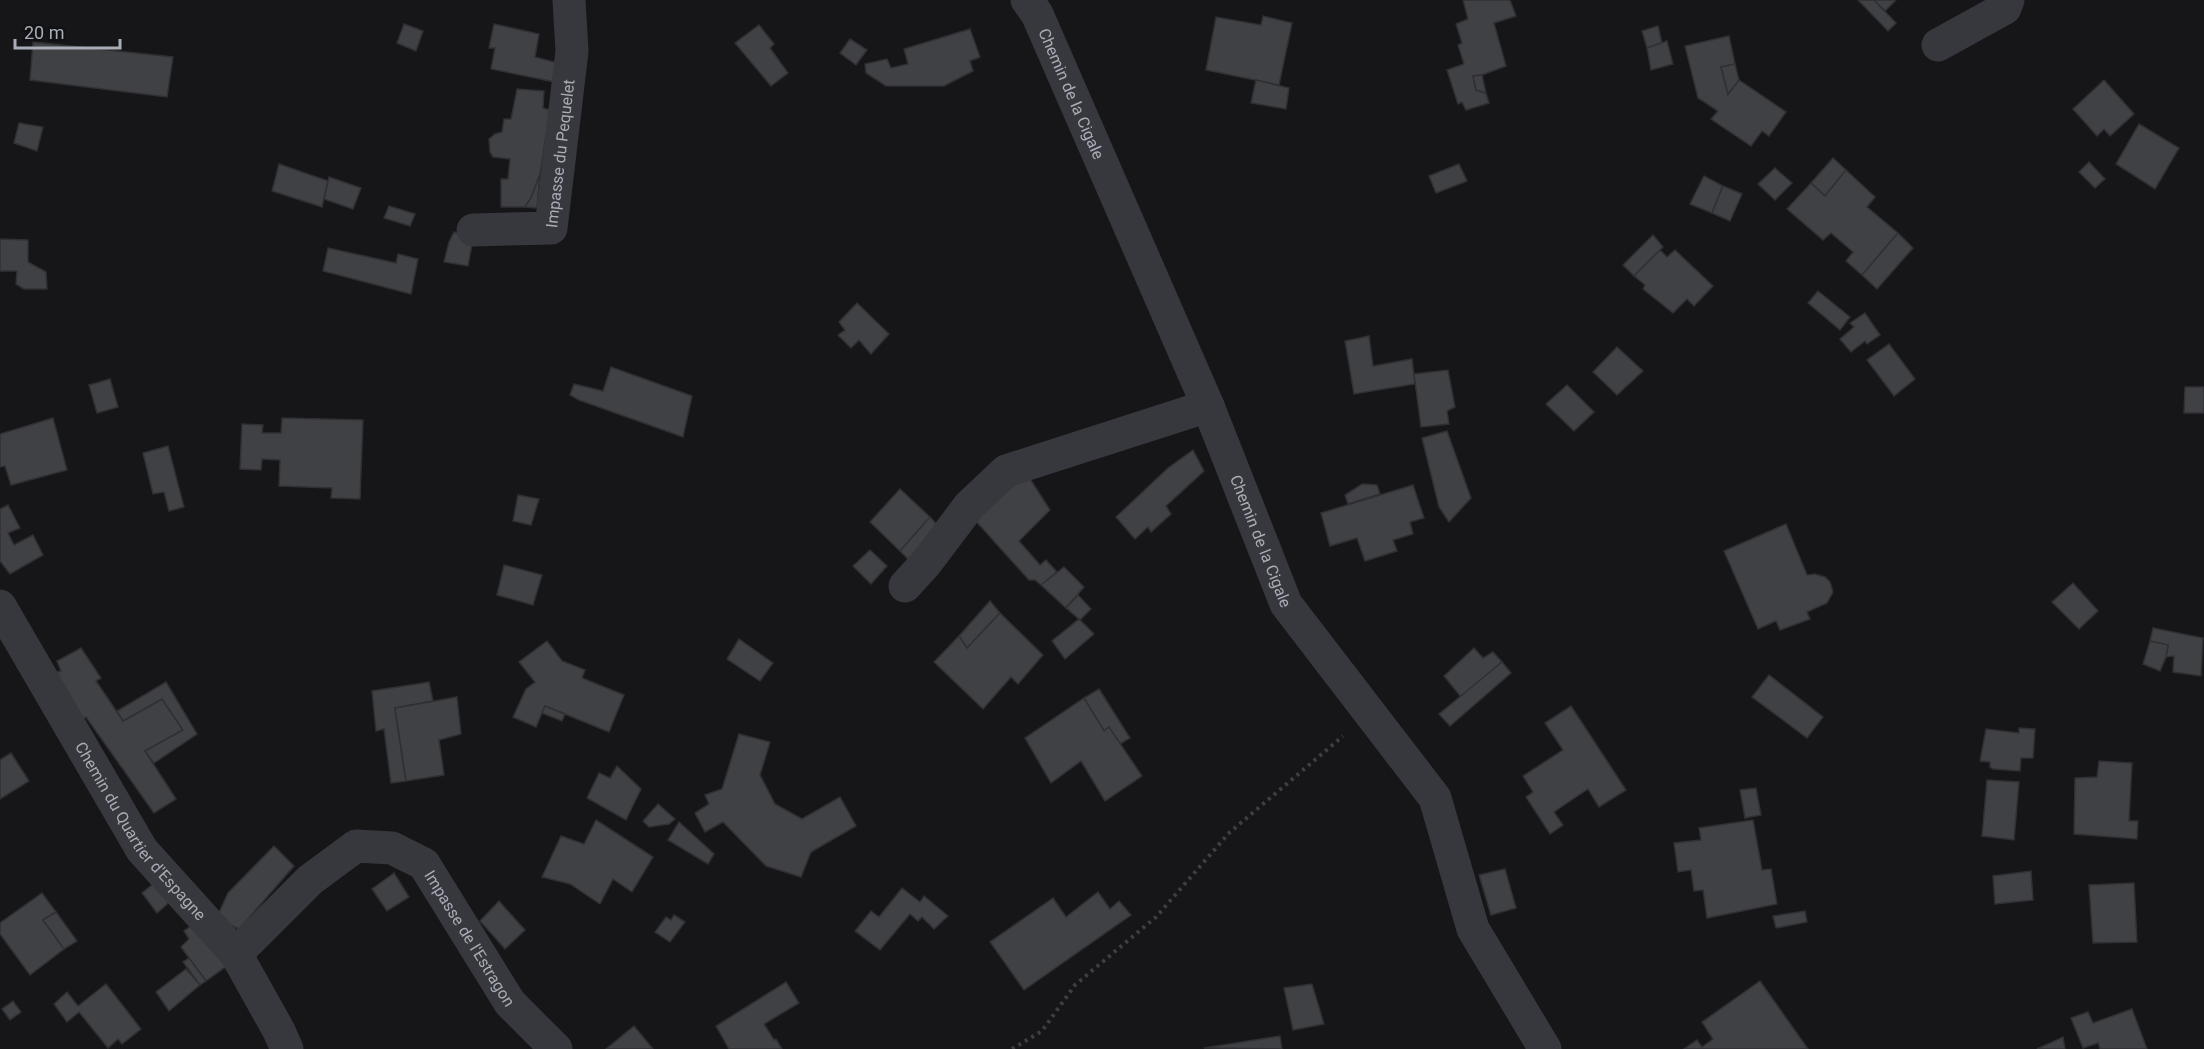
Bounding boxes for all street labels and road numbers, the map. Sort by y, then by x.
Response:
street label: Chemin de la Cigale [1034,25,1108,162]
street label: Impasse du Pequelet [542,78,579,229]
street label: Chemin de la Cigale [1226,472,1295,610]
street label: Chemin du Quartier d'Espagne [71,739,210,924]
street label: Impasse de l'Estragon [420,867,519,1010]

